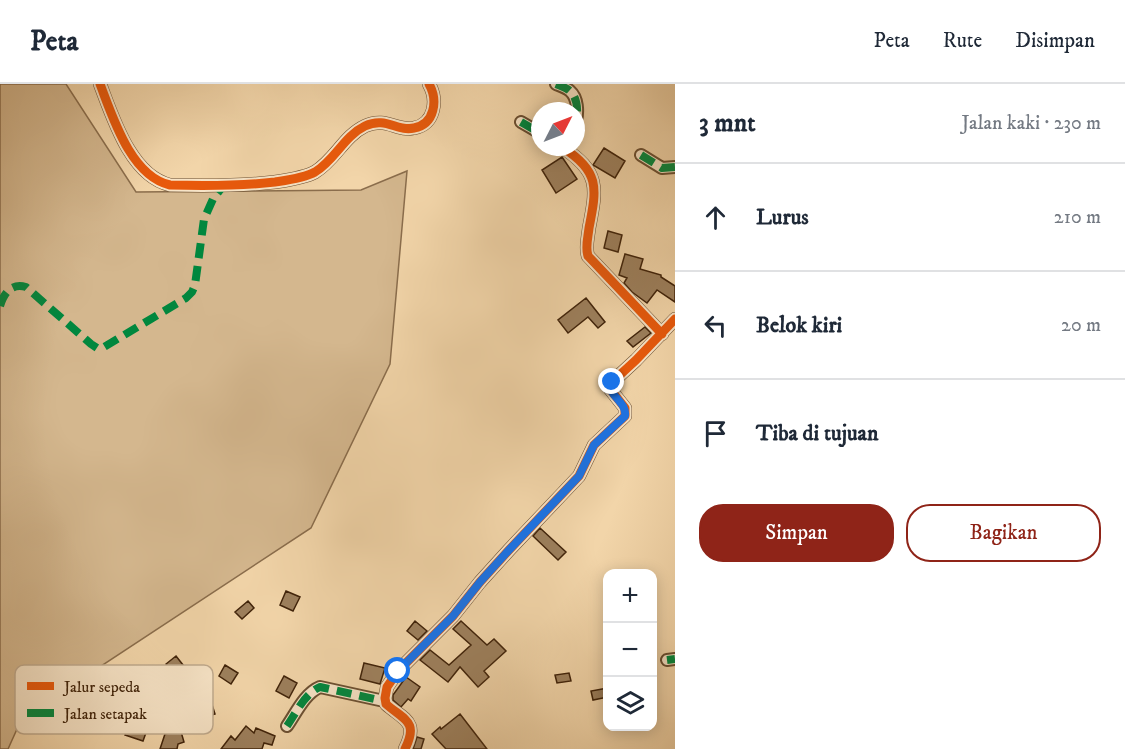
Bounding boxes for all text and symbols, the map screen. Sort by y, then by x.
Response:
text: Peta [30,24,78,59]
text: Peta [874,28,910,54]
text: Rute [943,28,982,54]
text: Disimpan [1015,28,1095,54]
north arrow [531,102,585,156]
text: 3 mnt [699,107,756,140]
text: Jalan kaki · 230 m [961,111,1101,136]
icon: ahead [699,201,732,234]
text: Lurus [756,204,809,231]
text: 210 m [1054,205,1101,230]
icon: left [699,309,732,342]
text: Belok kiri [756,312,842,339]
text: 20 m [1061,313,1101,338]
route end [598,368,624,394]
icon: arrive [699,417,732,450]
text: Tiba di tujuan [756,420,878,447]
button: Simpan [699,504,894,562]
button: Bagikan [906,504,1101,562]
map controls [603,569,657,731]
button: + [603,569,657,623]
button: − [603,623,657,677]
route start [384,657,410,683]
legend [15,665,213,734]
text: Jalur sepeda [62,677,140,697]
button: layers [603,677,657,731]
text: Jalan setapak [62,704,147,724]

